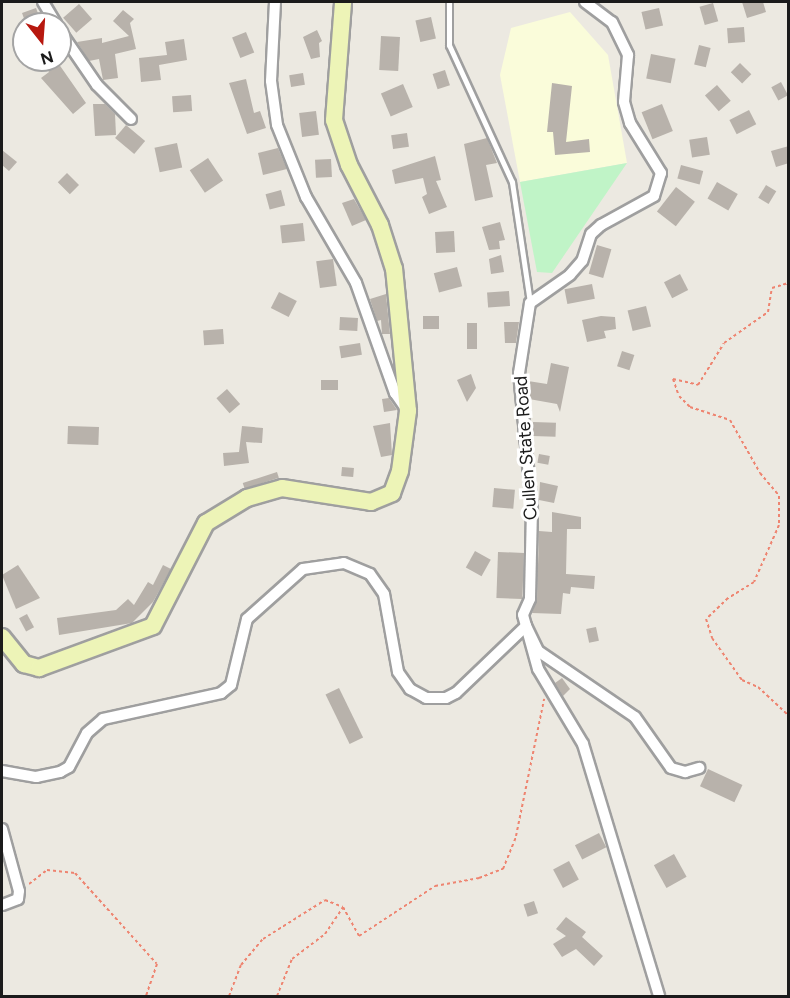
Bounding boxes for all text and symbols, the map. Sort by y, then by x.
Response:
north arrow [12,12,72,72]
text: N [38,47,56,69]
street label: Cullen State Road [510,375,542,521]

